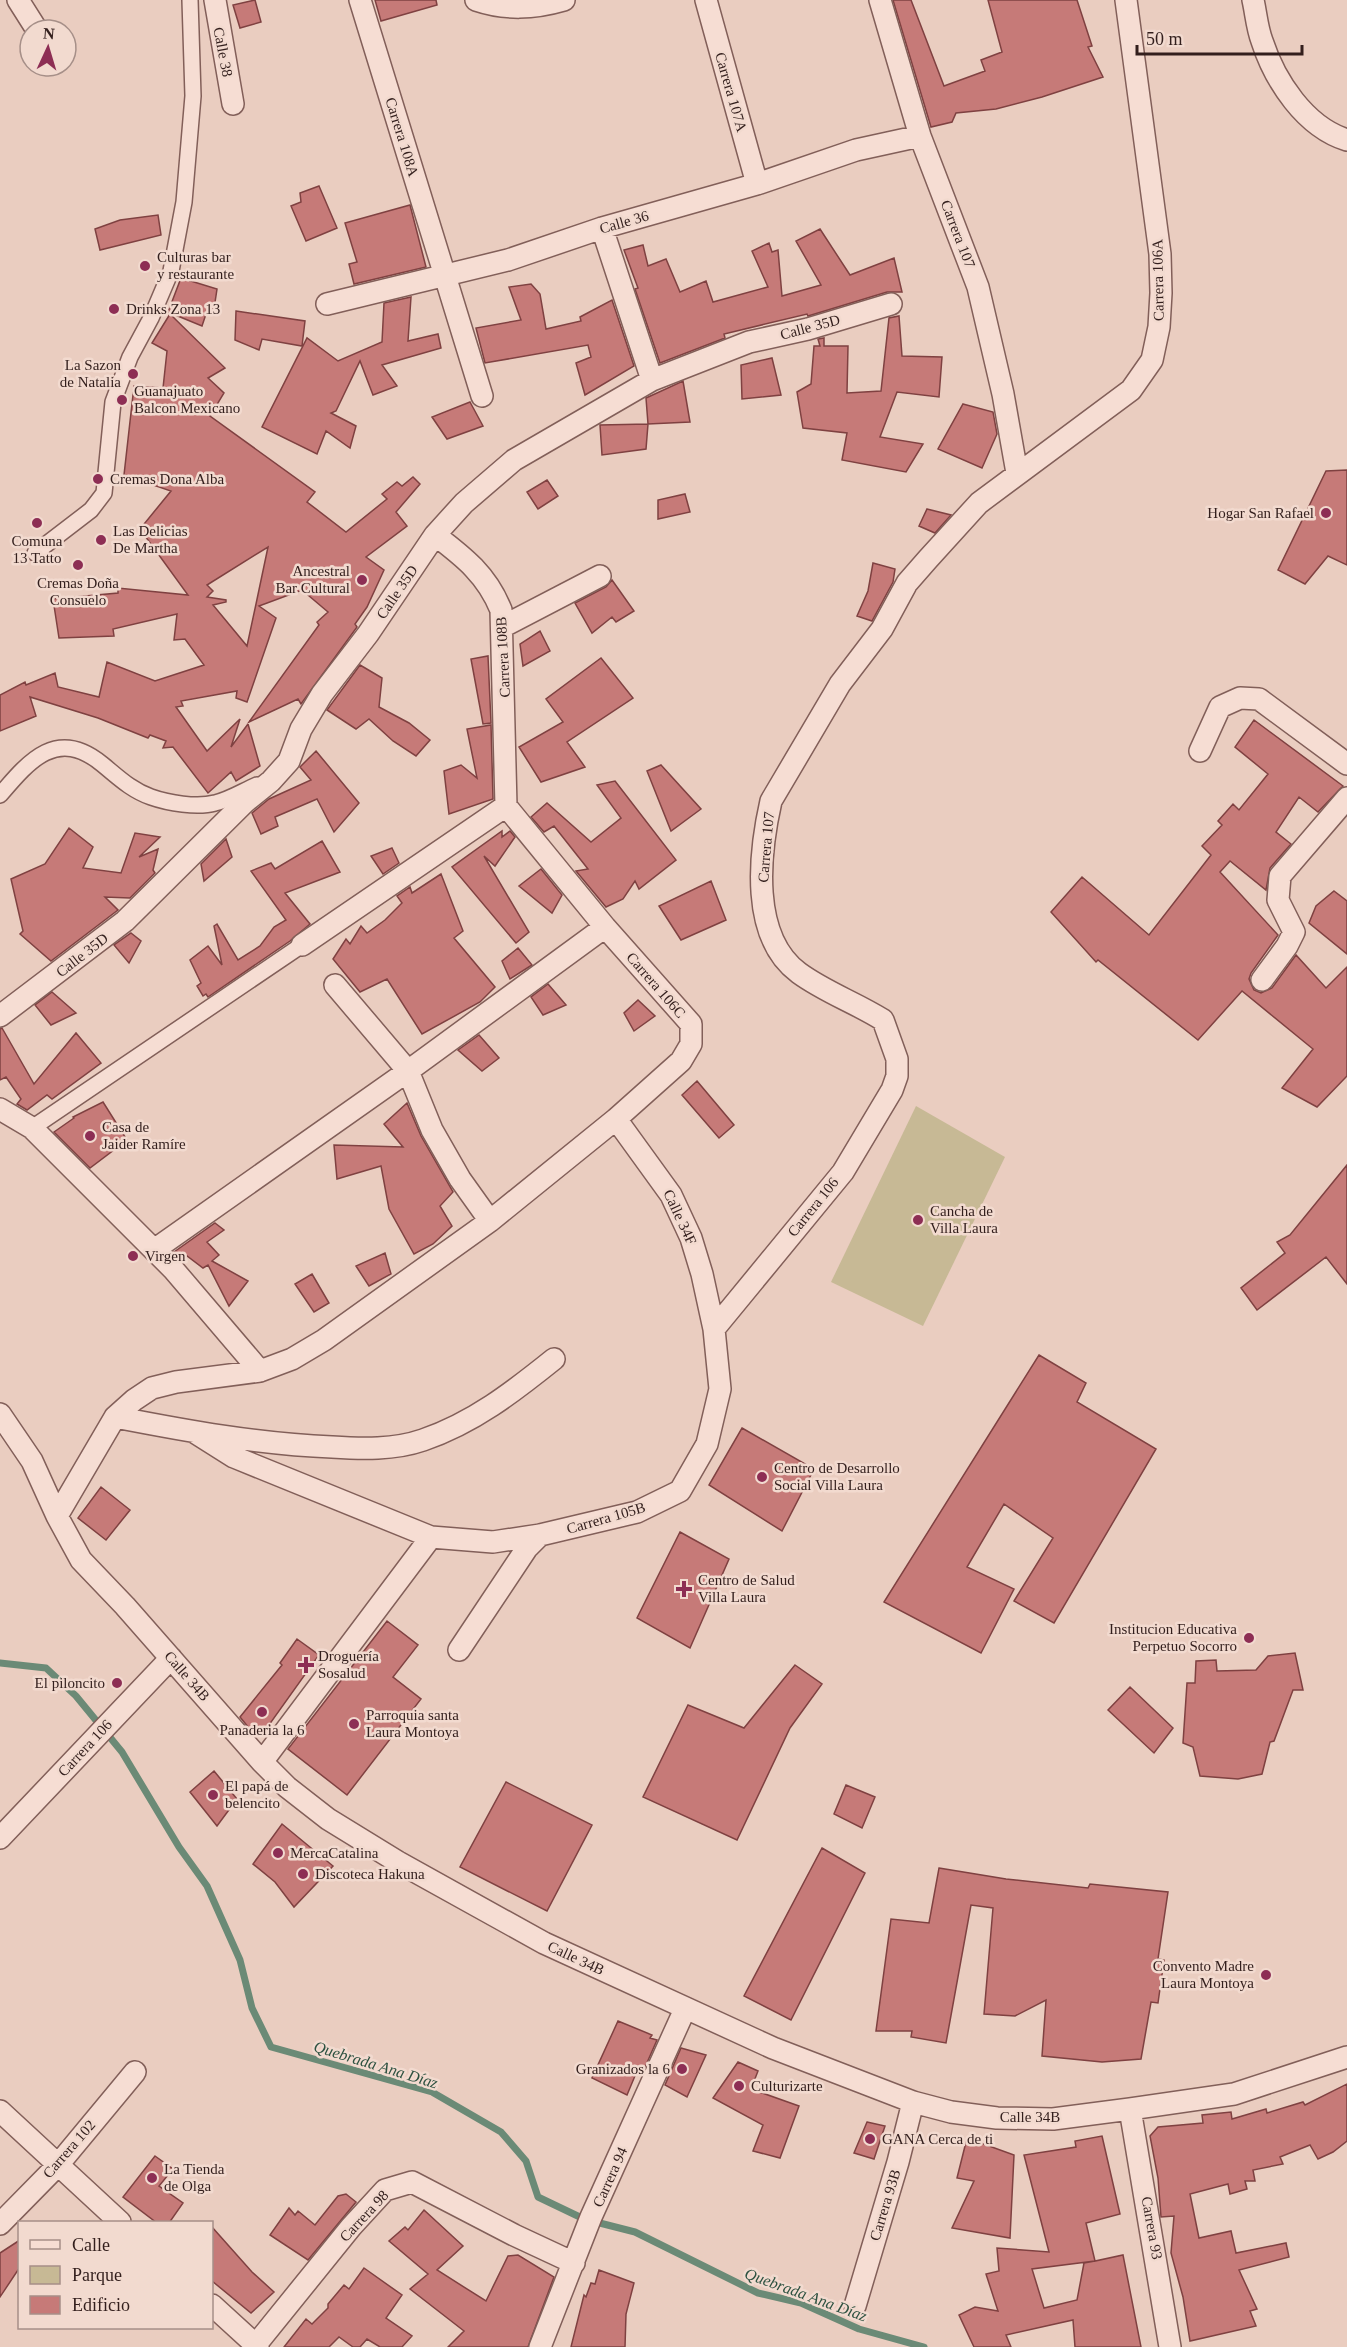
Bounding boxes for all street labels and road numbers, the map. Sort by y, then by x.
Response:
street label: Calle 38 [210,26,236,78]
street label: Carrera 107A [712,50,750,134]
street label: Carrera 108A [382,95,422,179]
street label: Carrera 107 [938,198,978,271]
street label: Calle 36 [598,207,651,237]
street label: Carrera 106A [1149,239,1167,321]
street label: Calle 35D [778,311,842,343]
street label: Calle 35D [373,562,421,622]
street label: Carrera 108B [493,616,513,698]
street label: Carrera 107 [755,810,777,883]
street label: Calle 35D [53,930,111,980]
street label: Carrera 106C [623,949,689,1021]
street label: Carrera 106 [784,1174,842,1240]
street label: Calle 34F [660,1187,700,1247]
street label: Carrera 105B [565,1499,647,1537]
street label: Calle 34B [161,1648,213,1704]
street label: Carrera 106 [55,1716,115,1779]
street label: Calle 34B [545,1938,607,1978]
street label: Calle 34B [1000,2109,1060,2125]
street label: Carrera 102 [40,2117,98,2181]
street label: Carrera 94 [590,2144,630,2209]
street label: Carrera 93B [867,2167,903,2243]
street label: Carrera 98 [336,2187,392,2245]
street label: Carrera 93 [1139,2195,1165,2261]

